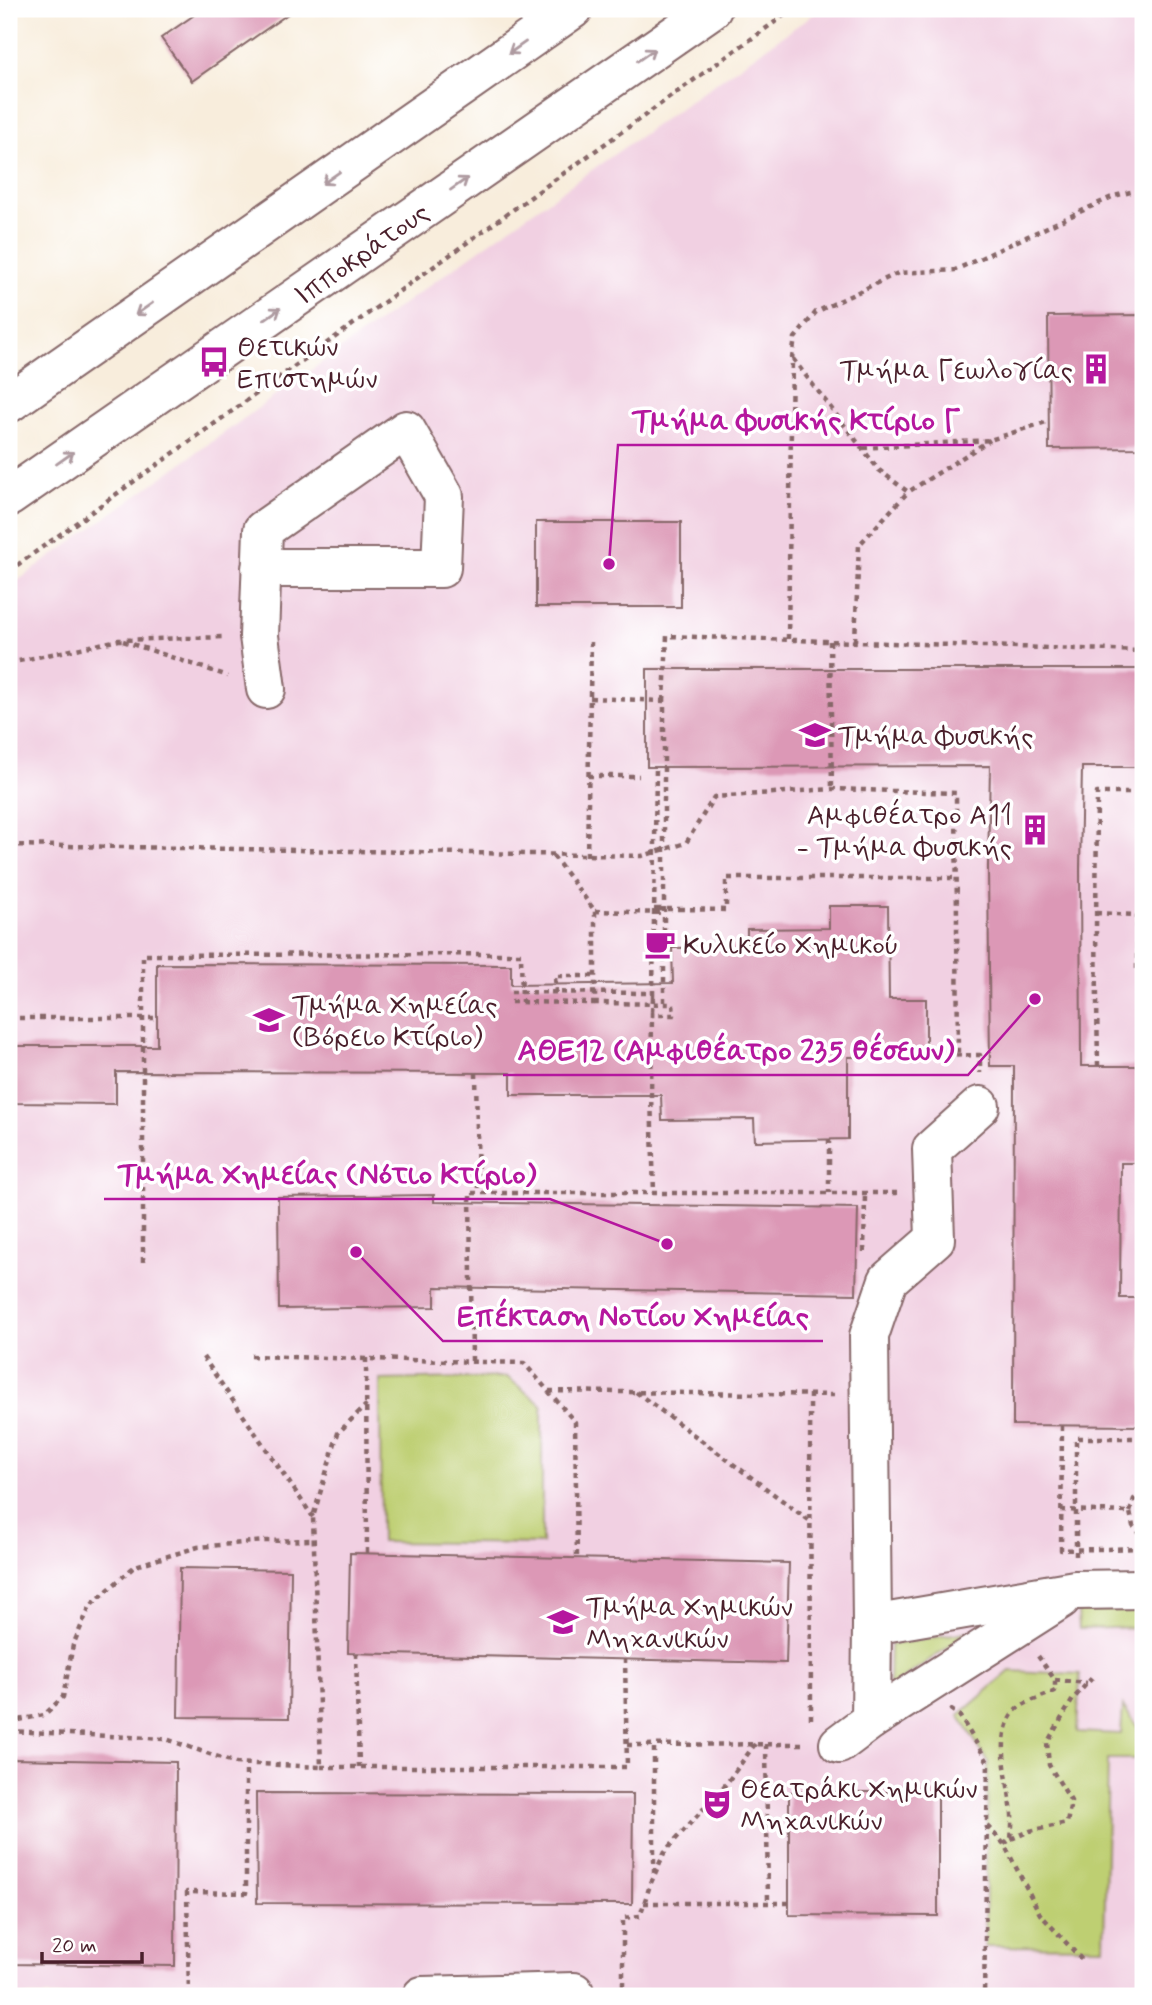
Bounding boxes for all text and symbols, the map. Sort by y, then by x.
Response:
one-way arrow [508,41,527,55]
one-way arrow [636,48,655,62]
one-way arrow [322,171,341,185]
one-way arrow [449,177,468,192]
street label: Ιπποκράτους [288,195,437,315]
one-way arrow [135,302,154,316]
one-way arrow [262,307,281,321]
place label: Θετικών Επιστημών [237,330,378,399]
bus stop icon: Θετικών Επιστημών [197,345,231,379]
building icon: Τμήμα Γεωλογίας [1079,352,1113,386]
place label: Τμήμα Γεωλογίας [840,353,1073,390]
callout: Τμήμα Φυσικής Κτίριο Γ [618,394,974,445]
text: Τμήμα Φυσικής Κτίριο Γ [631,402,960,441]
one-way arrow [55,451,74,465]
school or university icon: Τμήμα Φυσικής [798,718,832,752]
place label: Τμήμα Φυσικής [838,719,1033,756]
place label: Αμφιθέατρο Α11 - Τμήμα Φυσικής [796,798,1012,867]
building icon: Αμφιθέατρο Α11 - Τμήμα Φυσικής [1018,813,1052,847]
cafe icon: Κυλικείο Χημικού [643,927,677,961]
place label: Κυλικείο Χημικού [683,928,899,965]
place label: Τμήμα Xημείας (Βόρειο Κτίριο) [292,988,497,1057]
school or university icon: Τμήμα Xημείας (Βόρειο Κτίριο) [252,1003,286,1037]
callout: ΑΘΕ12 (Αμφιθέατρο 235 θέσεων) [503,1024,968,1075]
text: ΑΘΕ12 (Αμφιθέατρο 235 θέσεων) [518,1032,955,1071]
callout: Τμήμα Χημείας (Νότιο Κτίριο) [104,1148,550,1199]
text: Τμήμα Χημείας (Νότιο Κτίριο) [117,1156,537,1195]
callout: Επέκταση Νοτίου Χημείας [443,1290,823,1341]
text: Επέκταση Νοτίου Χημείας [457,1298,809,1337]
place label: Τμήμα Χημικών Μηχανικών [586,1590,793,1659]
school or university icon: Τμήμα Χημικών Μηχανικών [546,1605,580,1639]
place label: Θεατράκι Χημικών Μηχανικών [740,1772,978,1841]
theatre icon: Θεατράκι Χημικών Μηχανικών [700,1787,734,1821]
scale bar [42,1921,142,1965]
text: 20 m [52,1932,97,1960]

